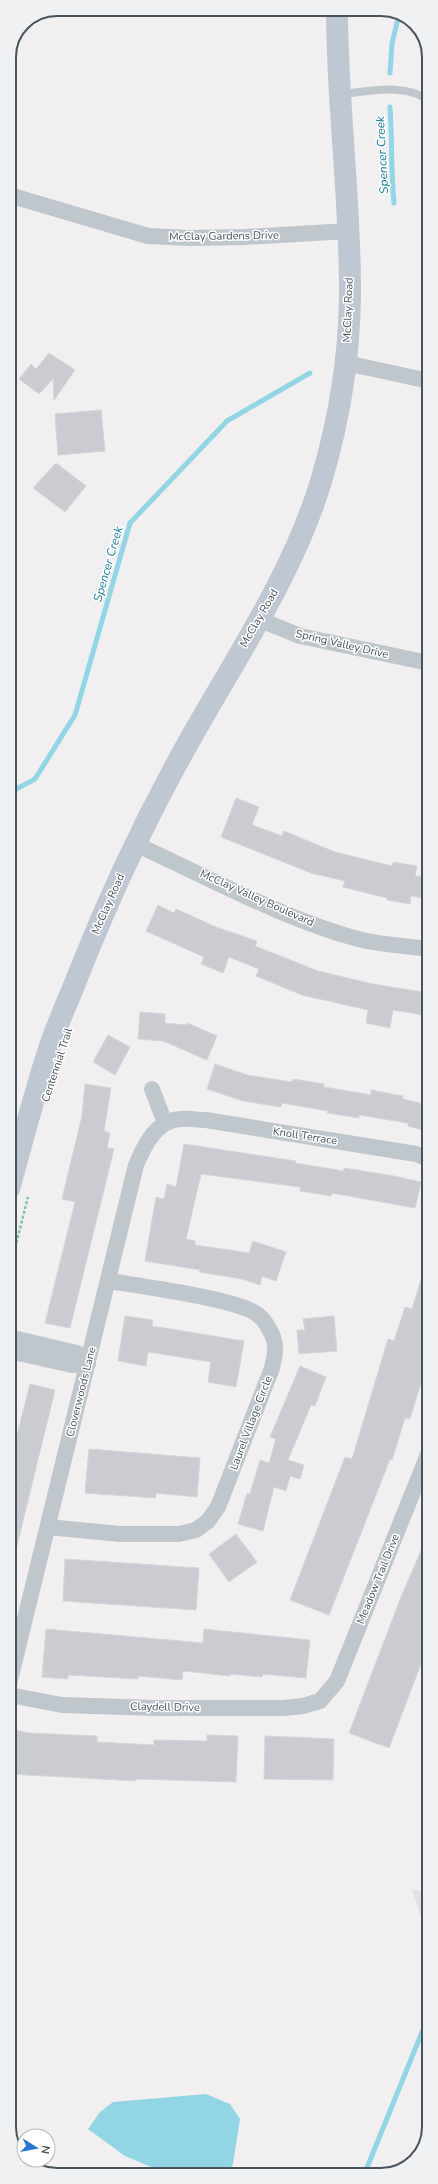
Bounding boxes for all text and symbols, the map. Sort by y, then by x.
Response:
water label: Spencer Creek [372,115,392,194]
street label: McClay Gardens Drive [169,228,279,244]
street label: McClay Road [339,277,357,343]
water label: Spencer Creek [90,523,127,604]
street label: McClay Road [236,586,282,650]
street label: Spring Valley Drive [294,626,390,662]
street label: McClay Valley Boulevard [198,866,316,930]
street label: McClay Road [88,871,128,937]
street label: Centennial Trail [38,1025,76,1104]
street label: Knoll Terrace [272,1124,338,1148]
street label: Cloverwoods Lane [63,1345,99,1439]
street label: Laurel Village Circle [226,1374,276,1472]
street label: Meadow Trail Drive [353,1532,403,1626]
street label: Claydell Drive [130,1699,200,1715]
north arrow [16,2128,56,2168]
text: N [37,2144,53,2155]

